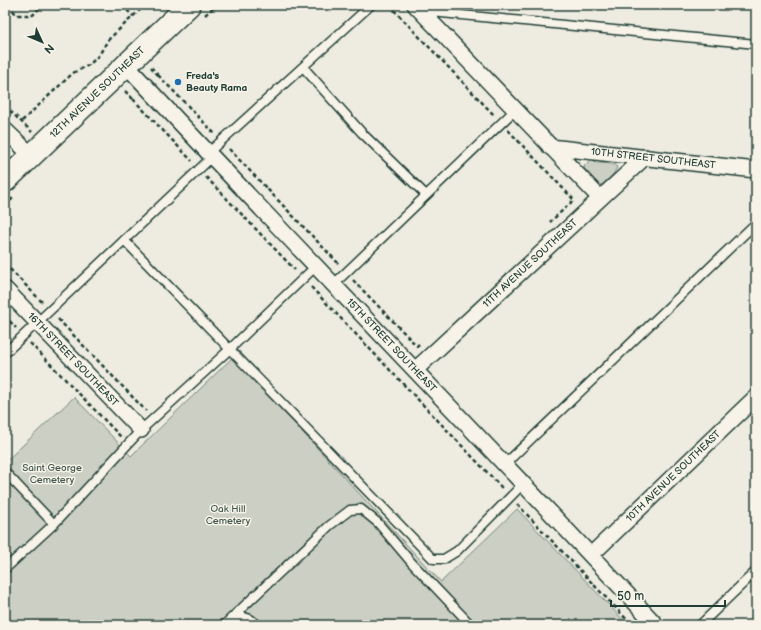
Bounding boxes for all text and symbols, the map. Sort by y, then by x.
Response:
north arrow [22,22,62,62]
street label: 12TH AVENUE SOUTHEAST [47,45,147,141]
place label: Freda's Beauty Rama [186,70,248,94]
marker: Freda's Beauty Rama [173,77,183,87]
street label: 10TH STREET SOUTHEAST [590,146,716,171]
street label: 11TH AVENUE SOUTHEAST [480,217,580,310]
street label: 15TH STREET SOUTHEAST [344,296,439,395]
street label: 16TH STREET SOUTHEAST [25,310,121,409]
street label: 10TH AVENUE SOUTHEAST [623,428,723,524]
park label: Saint George Cemetery [22,462,82,486]
park label: Oak Hill Cemetery [206,503,251,527]
scale bar [611,582,725,608]
text: 50 m [617,589,644,604]

